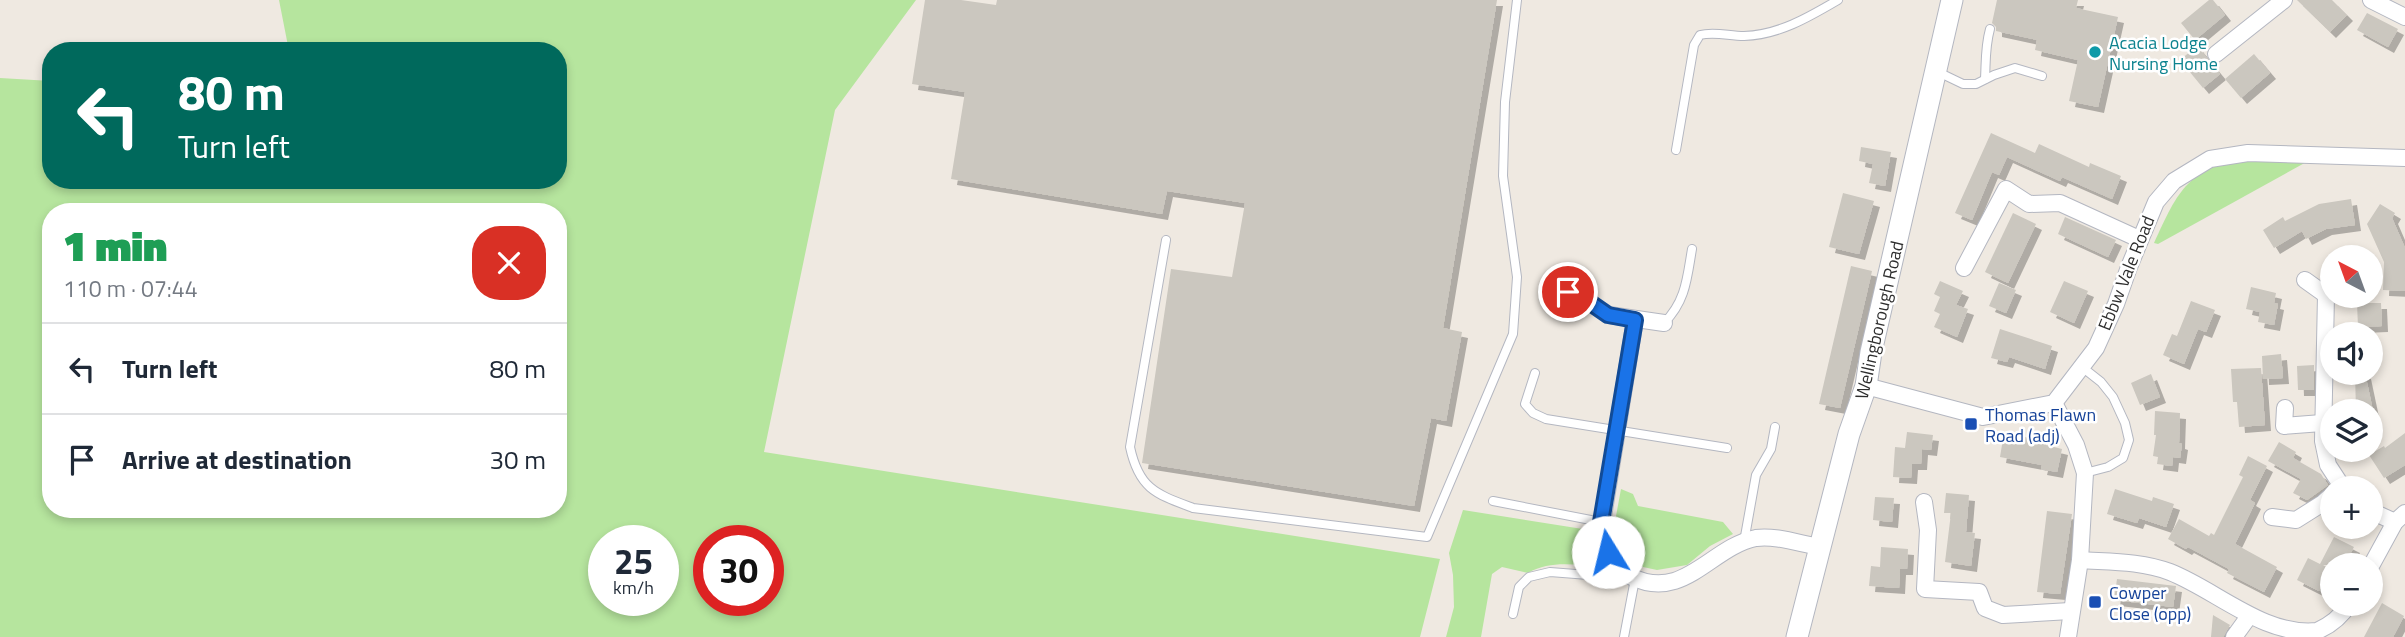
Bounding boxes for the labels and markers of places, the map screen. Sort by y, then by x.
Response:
place label: Acacia Lodge Nursing Home [2109,29,2218,77]
marker: Acacia Lodge Nursing Home [2087,44,2103,60]
pin [1538,262,1598,322]
place label: Thomas Flawn Road (adj) [1985,401,2096,449]
marker: Thomas Flawn Road (adj) [1963,416,1979,432]
place label: Cowper Close (opp) [2109,579,2191,627]
marker: Cowper Close (opp) [2087,594,2103,610]

